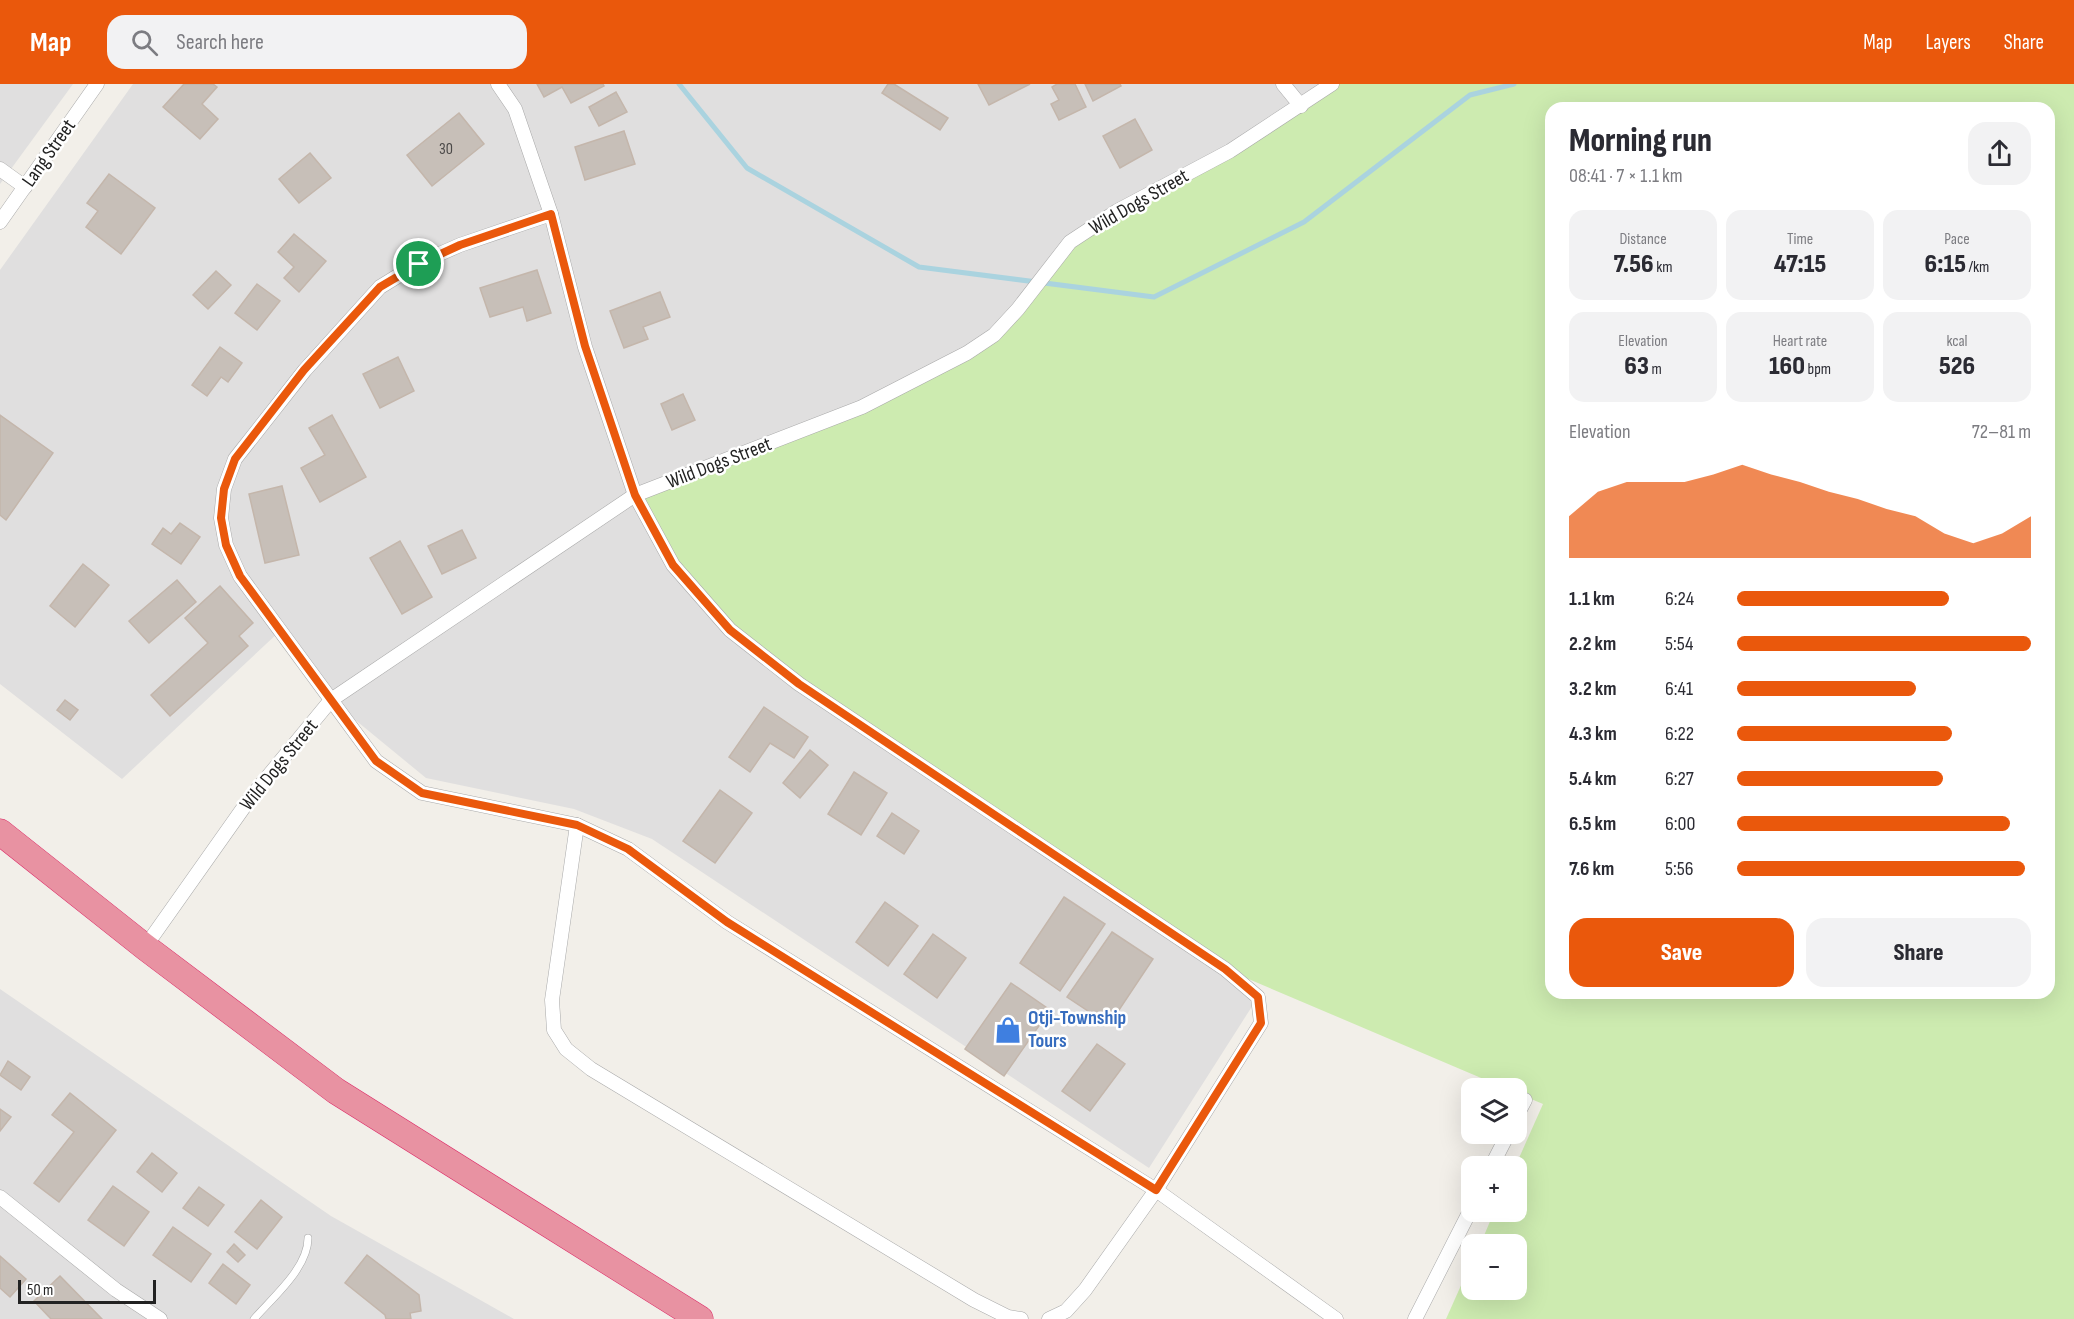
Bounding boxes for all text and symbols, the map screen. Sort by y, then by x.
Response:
search box [107,15,527,69]
text: Map [30,26,71,59]
icon: search [128,26,161,59]
text: Search here [176,29,264,56]
text: Map [1863,30,1892,55]
text: Layers [1925,30,1971,55]
text: Share [2004,30,2044,55]
street label: Lang Street [17,115,81,191]
text: Morning run [1569,121,1712,161]
button: share [1968,122,2031,185]
house number: 30 [439,140,453,159]
street label: Wild Dogs Street [1085,164,1193,240]
text: 08:41 · 7 × 1.1 km [1569,164,1683,188]
text: Distance [1619,230,1667,249]
text: Time [1787,230,1813,249]
text: Pace [1944,230,1970,249]
pin [393,238,444,289]
icon: arrive [402,247,435,280]
text: 7.56 [1613,249,1654,280]
text: 47:15 [1774,249,1826,280]
text: 6:15 [1925,249,1966,280]
text: km [1654,258,1673,277]
text: /km [1966,258,1989,277]
text: Elevation [1618,332,1668,351]
text: Heart rate [1773,332,1827,351]
text: kcal [1946,332,1968,351]
text: 63 [1624,351,1649,382]
text: 160 [1769,351,1805,382]
text: 526 [1939,351,1975,382]
text: m [1649,360,1662,379]
text: bpm [1805,360,1831,379]
text: Elevation [1569,420,1631,444]
text: 72–81 m [1972,420,2031,444]
street label: Wild Dogs Street [663,432,775,494]
text: 1.1 km [1569,587,1615,611]
text: 6:24 [1665,587,1694,611]
text: 2.2 km [1569,632,1616,656]
text: 5:54 [1665,632,1693,656]
text: 3.2 km [1569,677,1617,701]
text: 6:41 [1665,677,1693,701]
street label: Wild Dogs Street [235,714,323,816]
text: 4.3 km [1569,722,1617,746]
text: 6:22 [1665,722,1694,746]
text: 5.4 km [1569,767,1617,791]
text: 6:27 [1665,767,1694,791]
text: 6.5 km [1569,812,1616,836]
text: 6:00 [1665,812,1695,836]
text: 7.6 km [1569,857,1614,881]
text: 5:56 [1665,857,1694,881]
button: Save [1569,918,1794,987]
button: Share [1806,918,2031,987]
place label: Otji-Township Tours [1028,1006,1126,1053]
shop icon: Otji-Township Tours [993,1015,1023,1045]
map controls [1461,1078,1527,1300]
button: layers [1461,1078,1527,1144]
button: + [1461,1156,1527,1222]
button: − [1461,1234,1527,1300]
scale bar [18,1277,156,1304]
text: 50 m [27,1281,53,1300]

